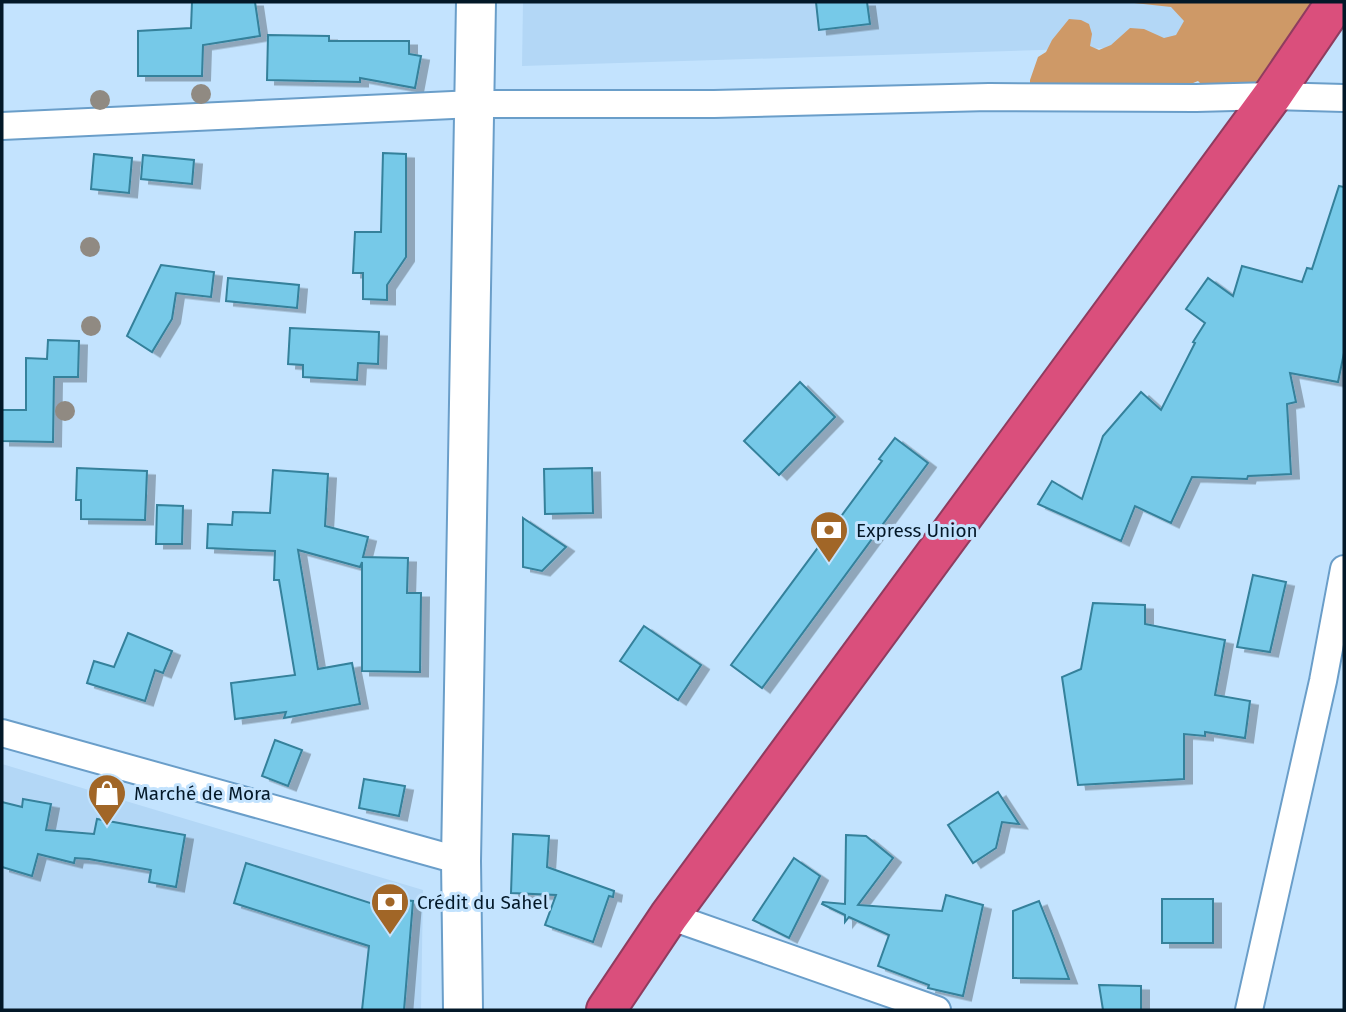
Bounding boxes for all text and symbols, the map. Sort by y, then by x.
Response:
bank icon: Express Union [808,509,850,564]
place label: Express Union [856,519,978,542]
shop icon: Marché de Mora [86,772,128,827]
place label: Marché de Mora [134,782,271,805]
bank icon: Crédit du Sahel [369,881,411,936]
place label: Crédit du Sahel [417,891,549,914]

